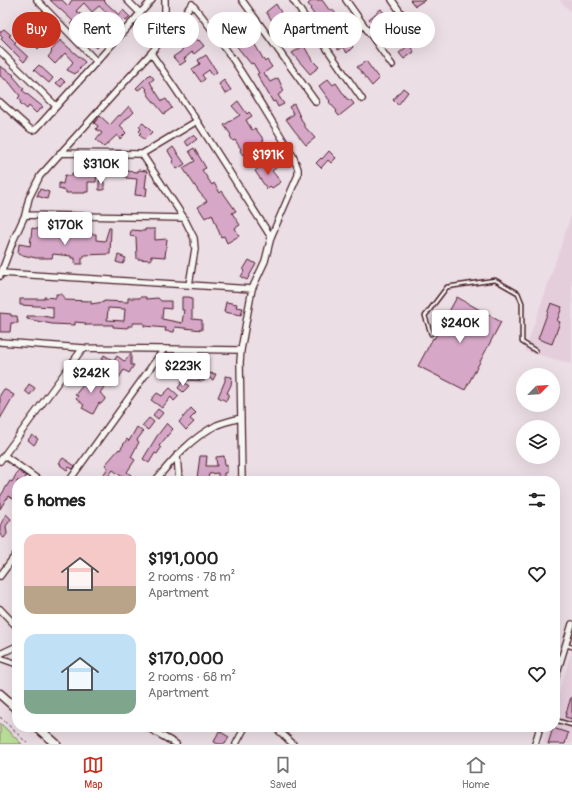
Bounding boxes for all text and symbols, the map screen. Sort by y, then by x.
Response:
chip: Buy [12,12,61,48]
chip: Rent [69,12,125,48]
chip: Filters [133,12,199,48]
chip: New [207,12,261,48]
chip: Apartment [269,12,362,48]
chip: House [370,12,435,48]
pin: $191K [240,142,296,176]
text: $191K [252,147,284,163]
pin: $310K [73,151,129,185]
text: $310K [83,156,119,172]
pin: $170K [37,212,93,246]
text: $170K [47,217,83,233]
pin: $240K [432,310,488,344]
text: $240K [441,315,479,331]
pin: $223K [155,353,211,387]
text: $223K [165,358,201,374]
pin: $242K [63,360,119,394]
text: $242K [73,365,109,381]
north arrow [516,368,560,412]
map controls [516,368,560,464]
button: layers [516,420,560,464]
icon: filters [526,489,548,511]
text: 6 homes [24,490,85,511]
text: $191,000 [148,548,218,569]
icon: home [56,550,104,598]
icon: heart [526,563,548,585]
text: 2 rooms · 78 m² [148,569,235,585]
text: Apartment [148,585,209,601]
text: $170,000 [148,648,224,669]
icon: home [56,650,104,698]
icon: heart [526,663,548,685]
text: 2 rooms · 68 m² [148,669,236,685]
text: Apartment [148,685,209,701]
tab: Map [82,754,104,791]
tab: Saved [269,754,297,791]
tab: Home [462,754,489,791]

